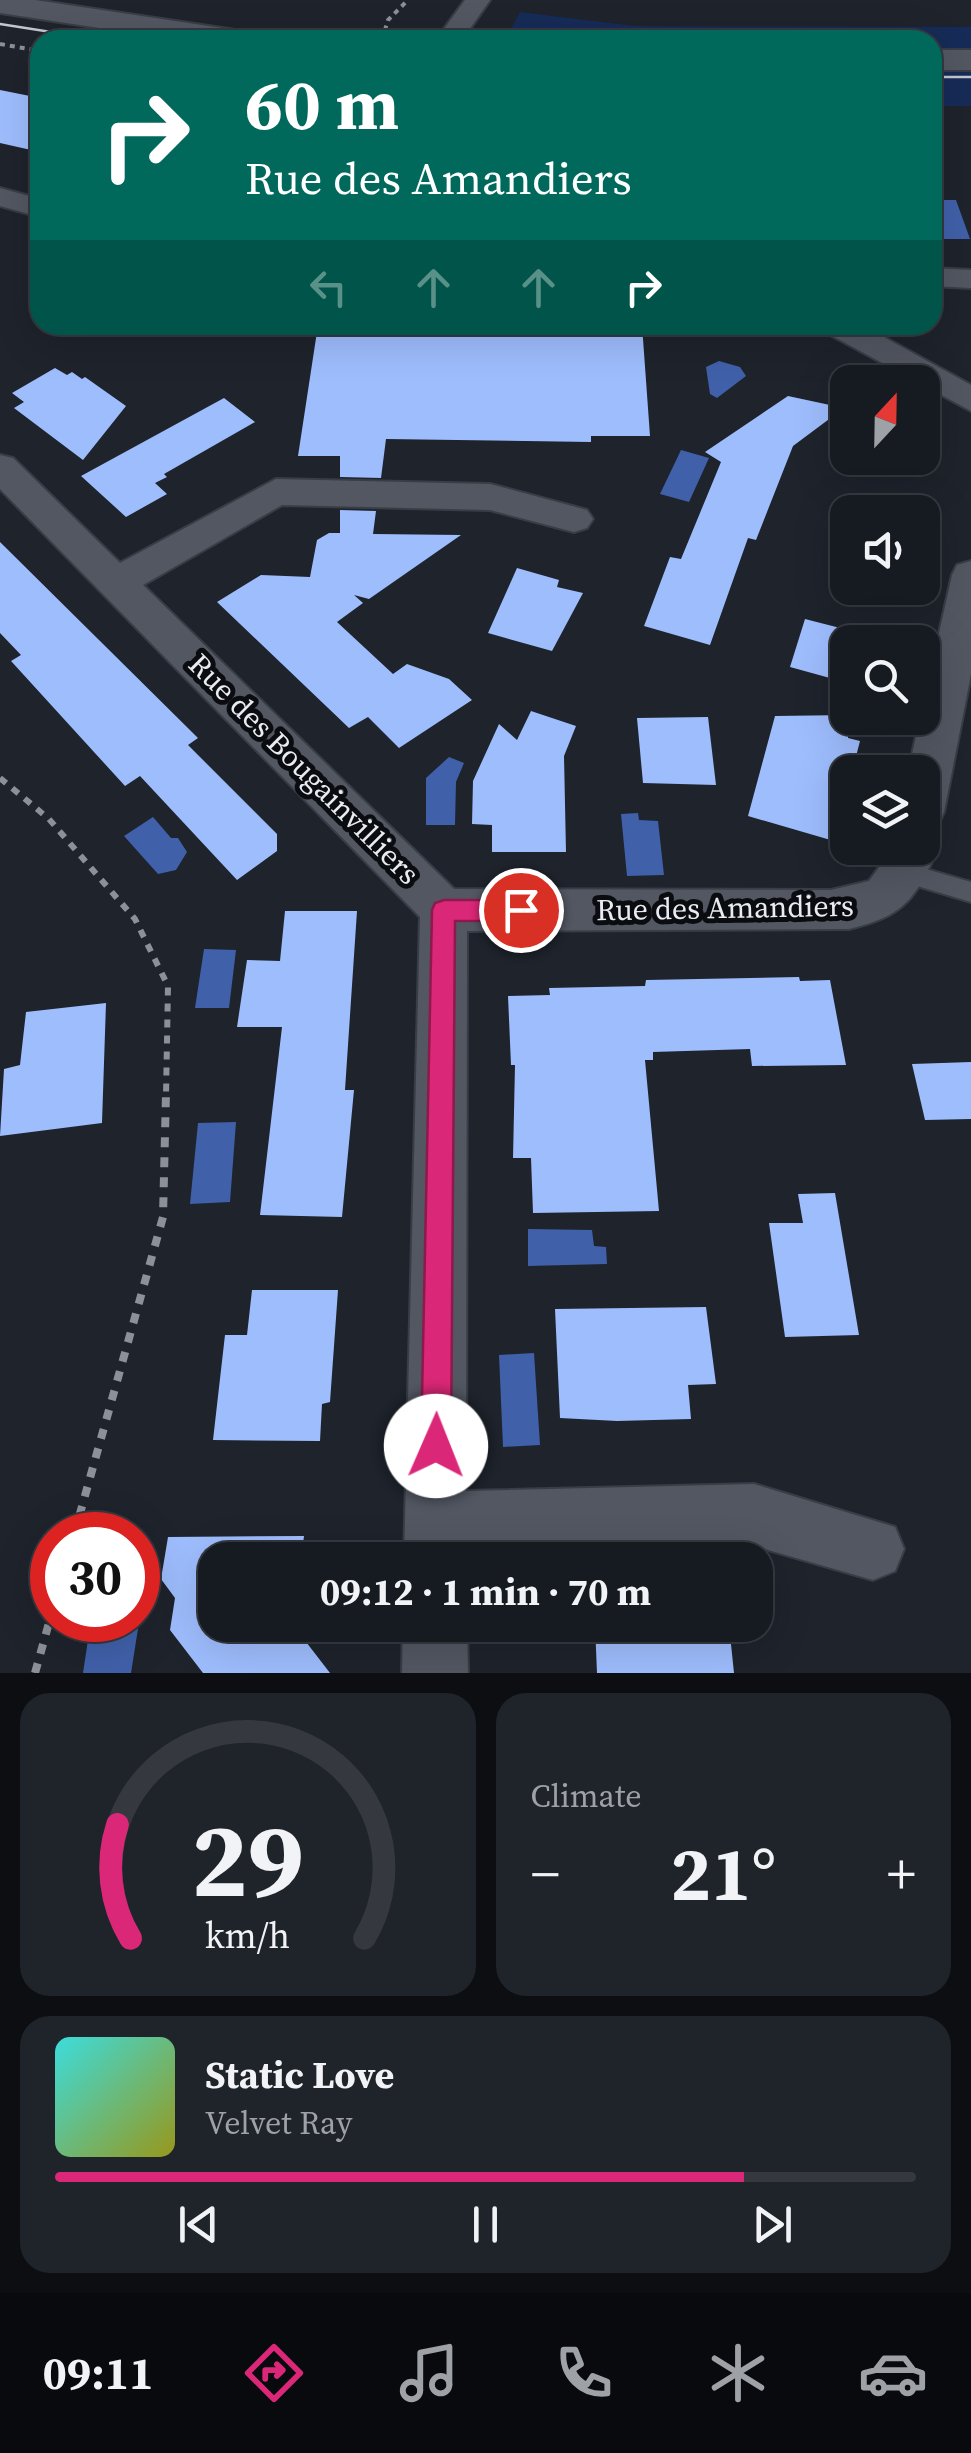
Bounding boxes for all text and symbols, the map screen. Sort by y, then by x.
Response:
text: 60 m [245,56,399,152]
icon: right [80,70,210,200]
text: Rue des Amandiers [245,147,632,209]
icon: left [301,260,356,315]
icon: ahead [406,260,461,315]
icon: ahead [511,260,566,315]
icon: right [616,260,671,315]
north arrow [830,365,940,475]
map controls [830,365,940,865]
button: sound [830,495,940,605]
button: search [830,625,940,735]
street label: Rue des Bougainvilliers [180,644,429,893]
button: layers [830,755,940,865]
pin [479,868,564,953]
icon: arrive [494,883,549,938]
street label: Rue des Amandiers [596,885,854,930]
position arrow [384,1394,488,1498]
speed limit sign: 30 [30,1512,160,1642]
text: 09:12 · 1 min · 70 m [320,1566,651,1618]
text: Climate [531,1774,642,1818]
text: 29 [191,1788,304,1931]
text: 21° [670,1822,776,1925]
text: − [531,1836,560,1911]
text: + [887,1836,916,1911]
text: km/h [205,1911,290,1960]
text: Static Love [205,2049,394,2101]
text: Velvet Ray [205,2101,352,2145]
icon: previous [171,2197,226,2252]
icon: pause [458,2197,513,2252]
icon: next [745,2197,800,2252]
icon: directions [239,2338,309,2408]
icon: music [394,2338,464,2408]
icon: phone [549,2338,619,2408]
icon: climate [703,2338,773,2408]
icon: car [858,2338,928,2408]
text: 09:11 [42,2342,154,2404]

